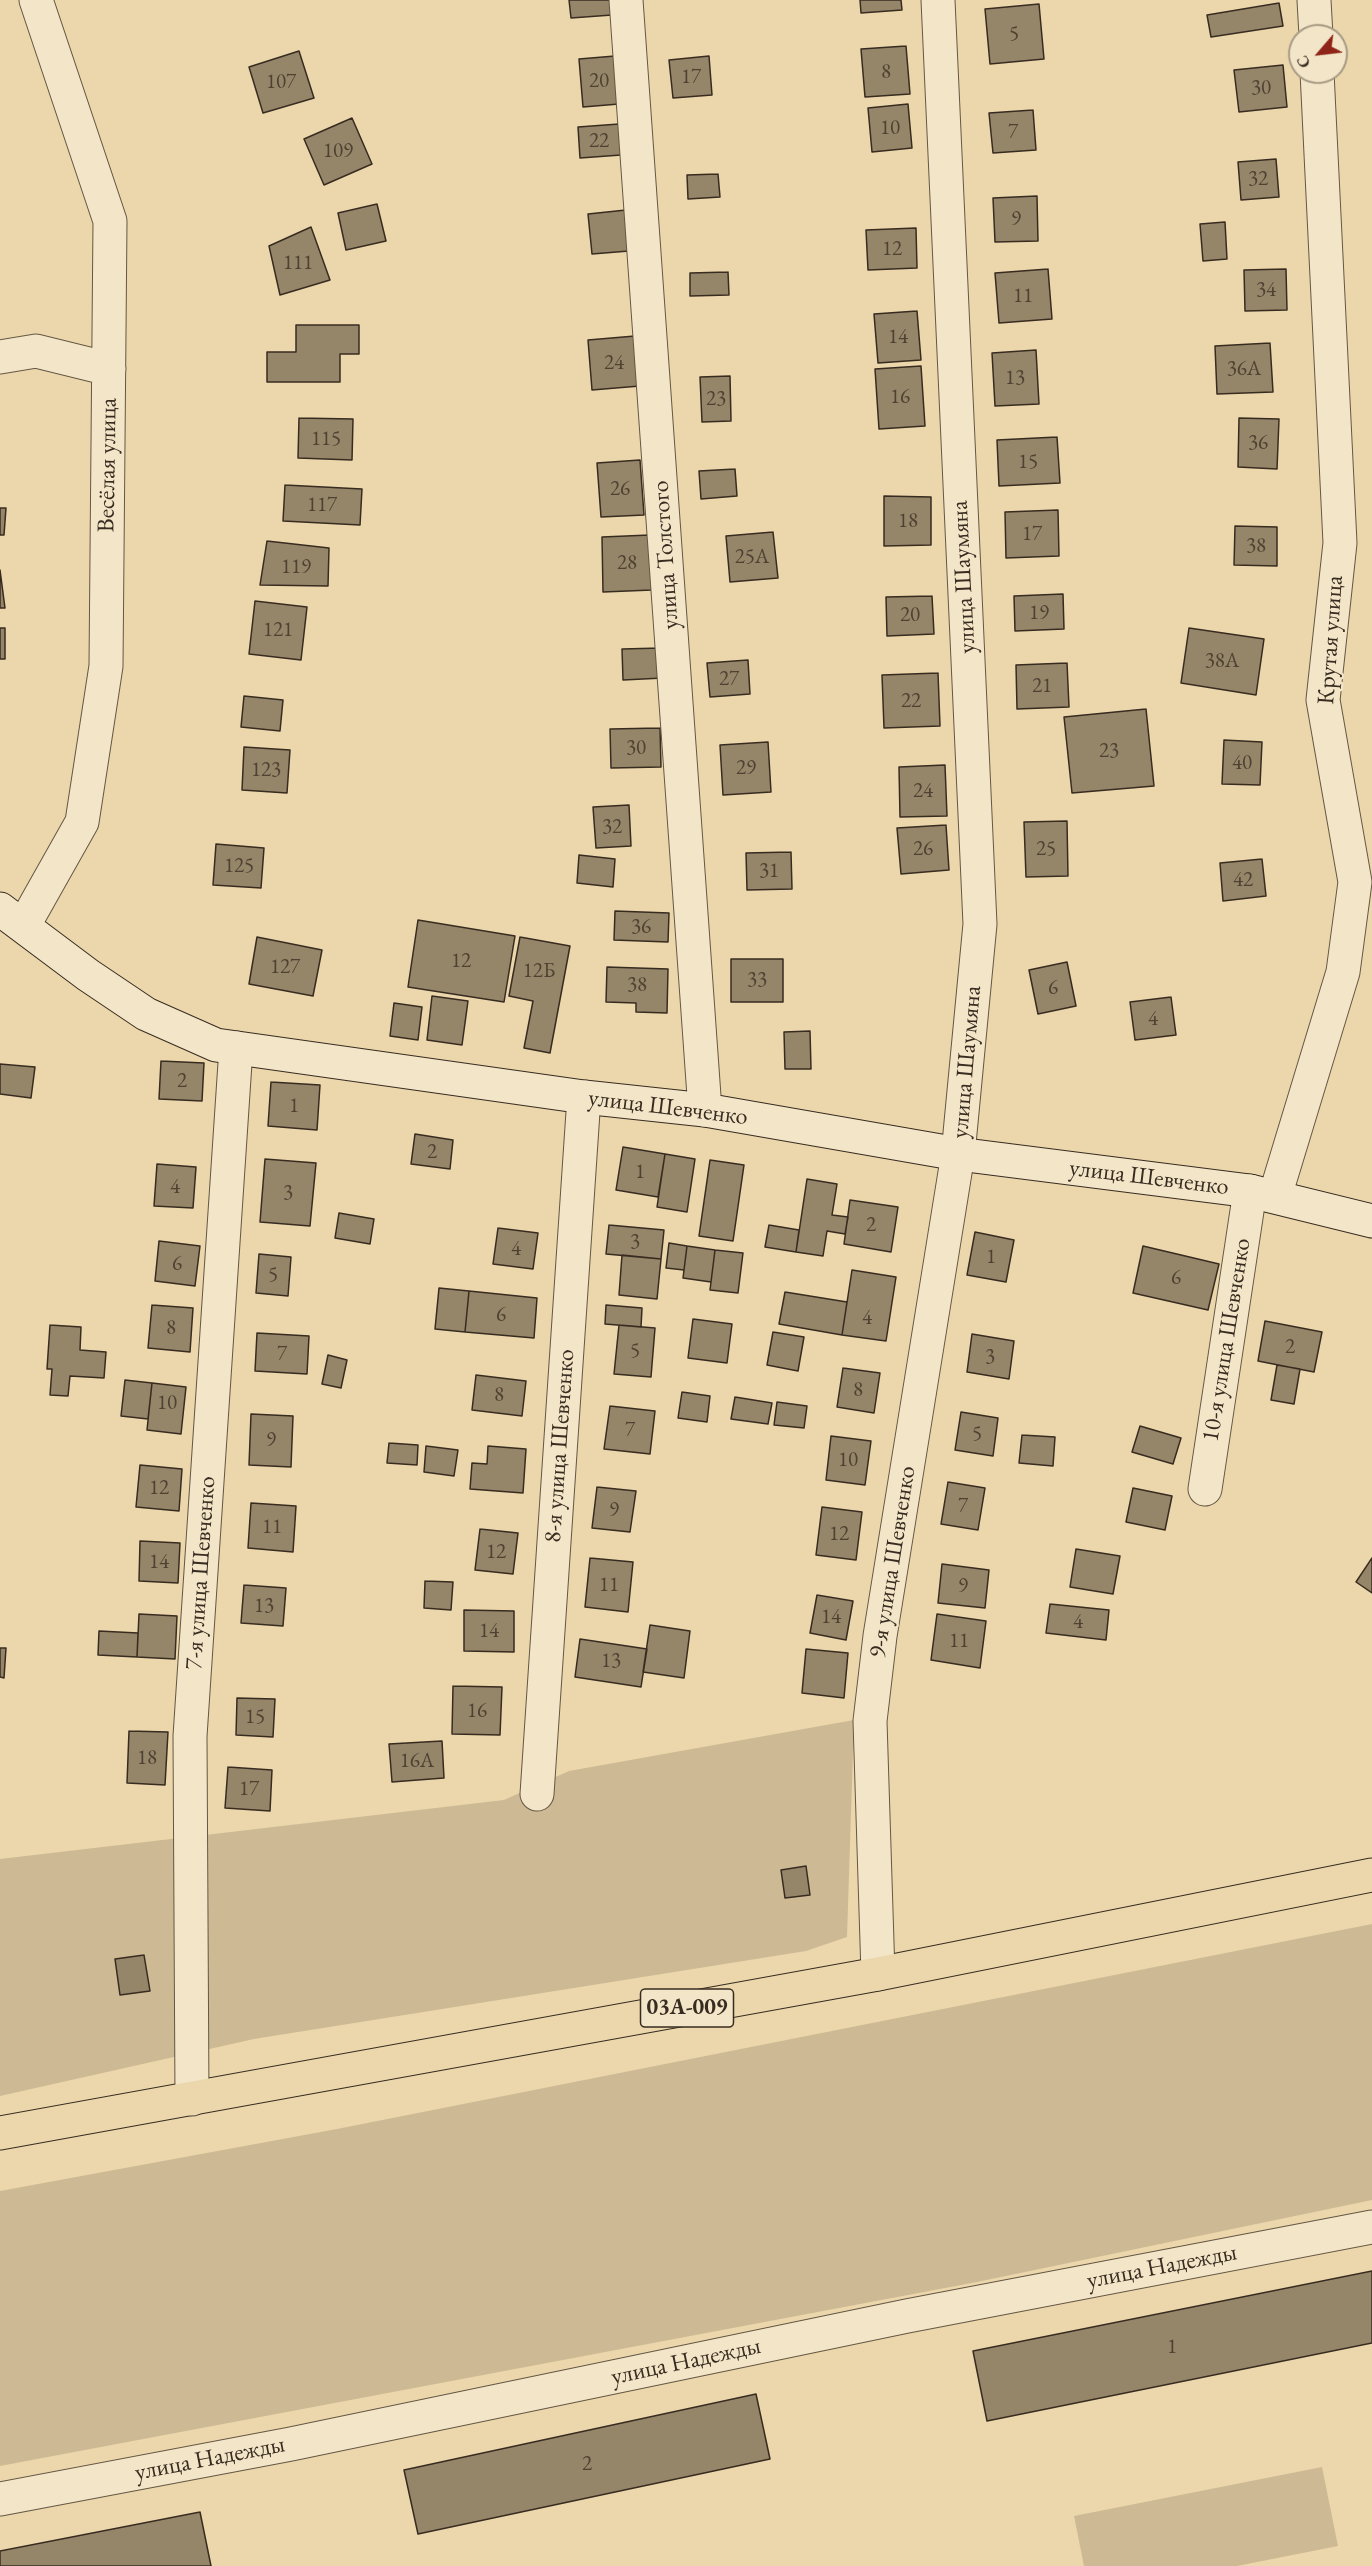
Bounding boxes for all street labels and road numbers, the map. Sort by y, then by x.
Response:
street label: Весёлая улица [92,397,124,533]
street label: улица Толстого [646,480,686,630]
street label: улица Шаумяна [946,500,982,654]
street label: Крутая улица [1312,575,1350,705]
street label: улица Шаумяна [946,984,988,1140]
street label: улица Шевченко [587,1084,749,1132]
street label: улица Шевченко [1068,1154,1230,1202]
street label: 10-я улица Шевченко [1197,1236,1257,1444]
street label: 8-я улица Шевченко [539,1348,581,1544]
street label: 9-я улица Шевченко [864,1464,922,1660]
street label: 7-я улица Шевченко [180,1475,222,1671]
road number: 03А-009 [640,1989,734,2027]
street label: улица Надежды [1085,2238,1239,2296]
street label: улица Надежды [609,2332,763,2392]
street label: улица Надежды [133,2430,287,2488]

